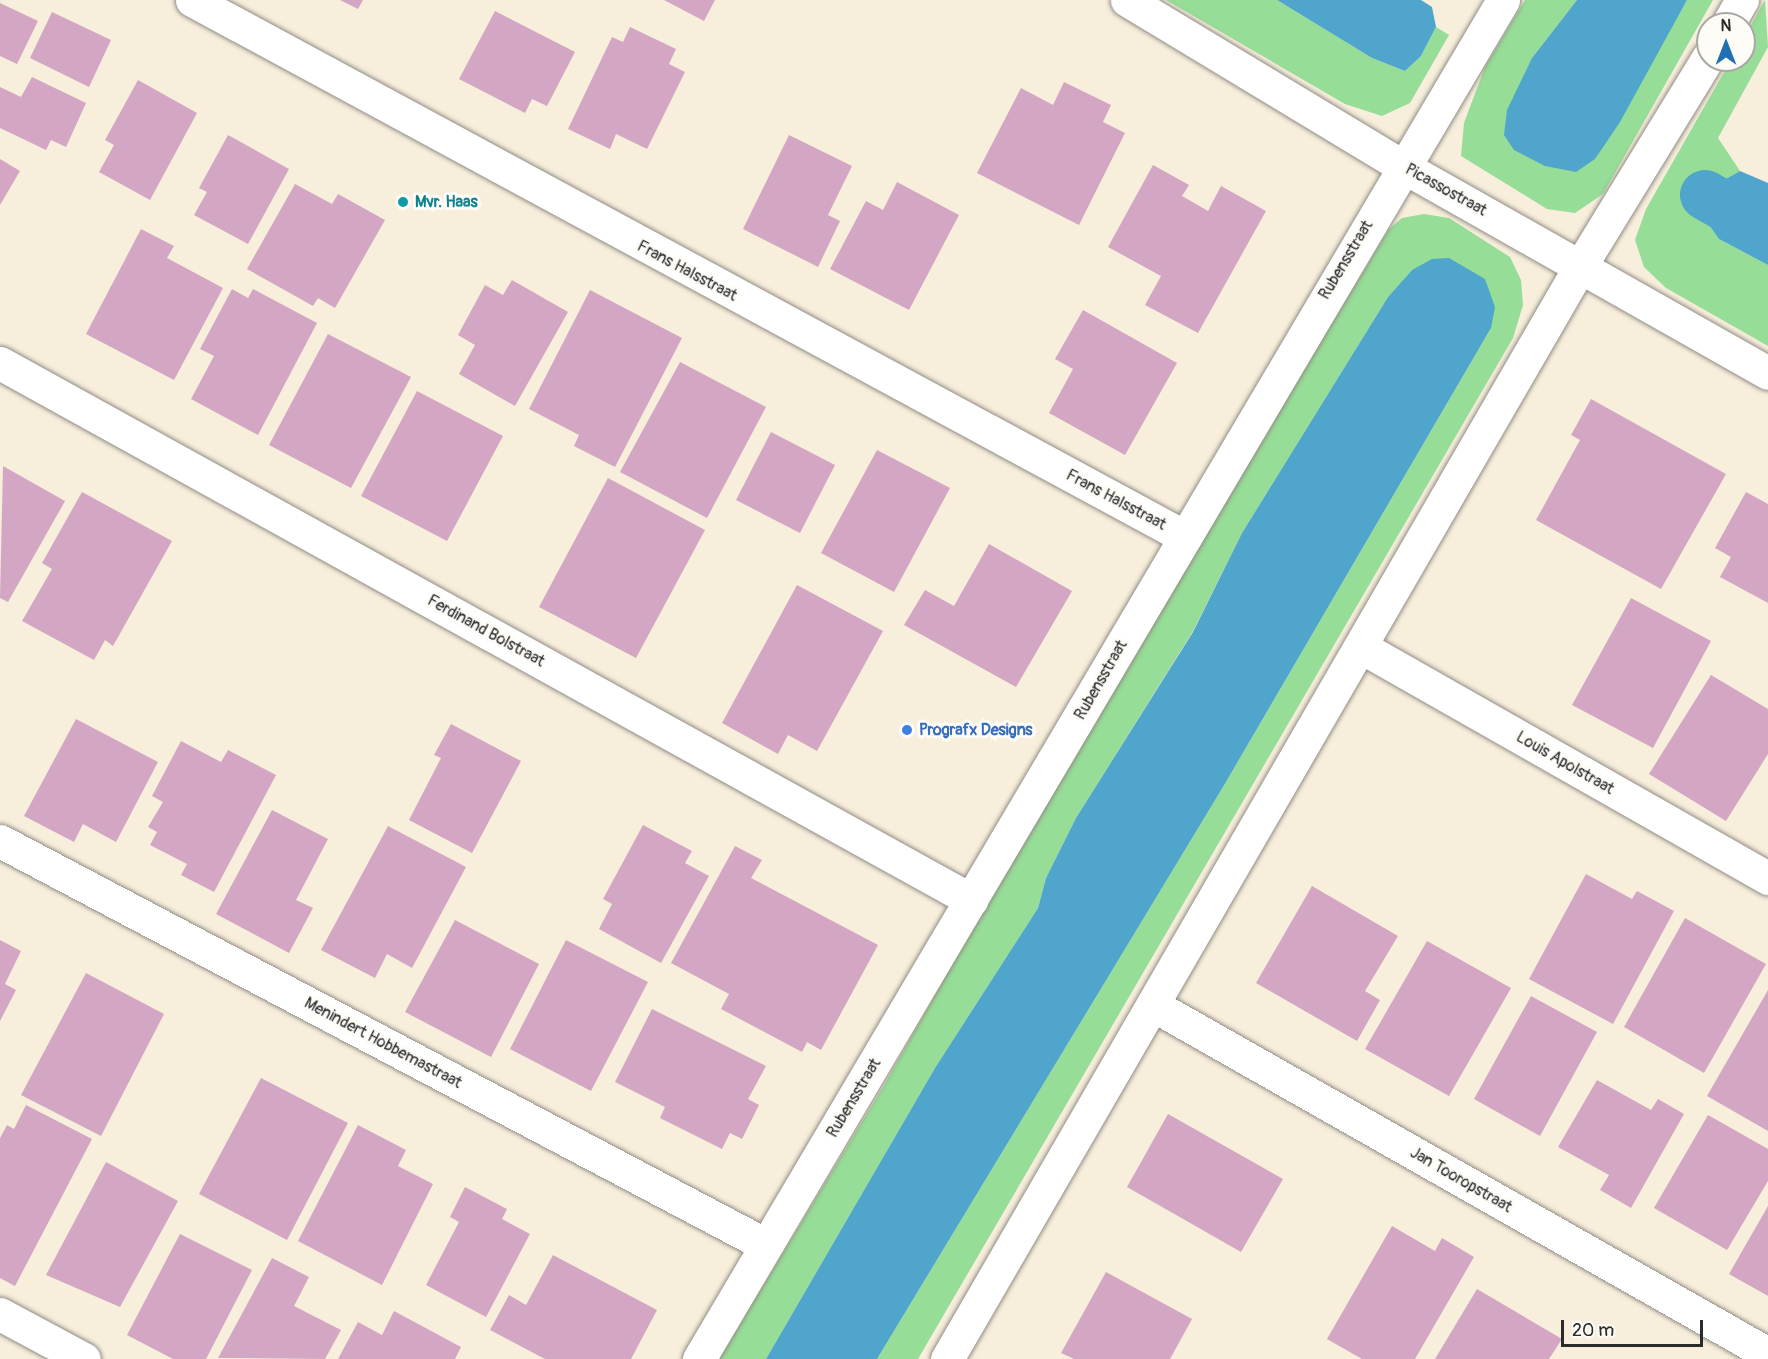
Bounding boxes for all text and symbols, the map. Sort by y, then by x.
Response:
north arrow [1696,12,1756,72]
text: N [1721,16,1731,36]
street label: Picassostraat [1402,160,1490,220]
place label: Mvr. Haas [415,192,478,212]
marker: Mvr. Haas [396,195,410,209]
street label: Rubensstraat [1315,217,1377,303]
street label: Frans Halsstraat [634,237,740,305]
street label: Frans Halsstraat [1063,466,1169,534]
street label: Ferdinand Bolstraat [424,591,548,671]
street label: Rubensstraat [1070,637,1132,723]
place label: Prografx Designs [919,720,1033,740]
marker: Prografx Designs [900,723,914,737]
street label: Louis Apolstraat [1513,727,1617,799]
street label: Menindert Hobbemastraat [301,993,465,1093]
street label: Rubensstraat [823,1055,885,1141]
street label: Jan Tooropstraat [1407,1143,1515,1217]
scale bar [1564,1308,1706,1346]
text: 20 m [1572,1319,1614,1342]

